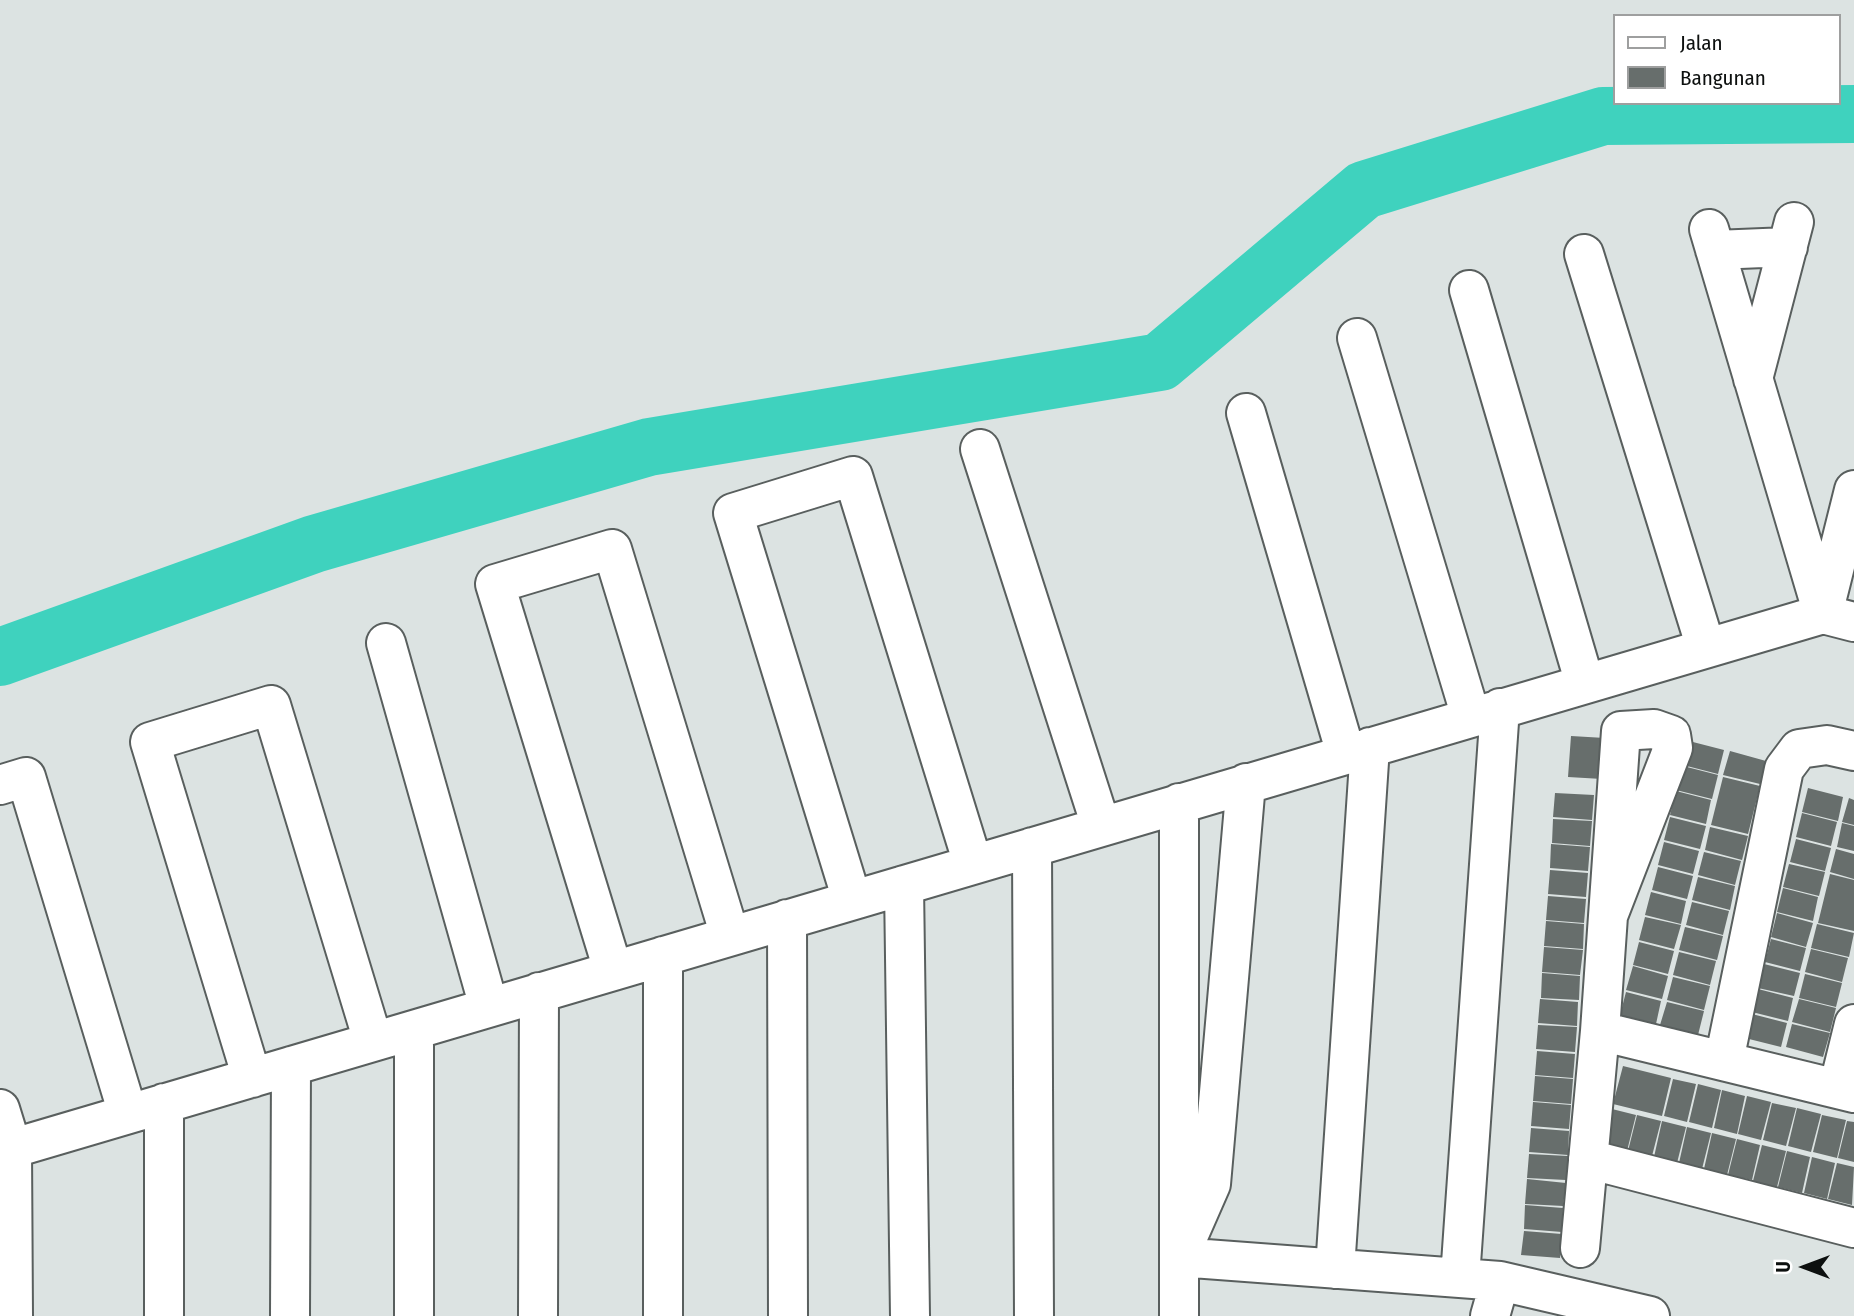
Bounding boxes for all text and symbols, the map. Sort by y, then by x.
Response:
legend [1612,14,1840,105]
text: Jalan [1680,30,1723,56]
text: Bangunan [1680,65,1766,91]
north arrow [1770,1232,1840,1302]
text: U [1772,1261,1795,1273]

